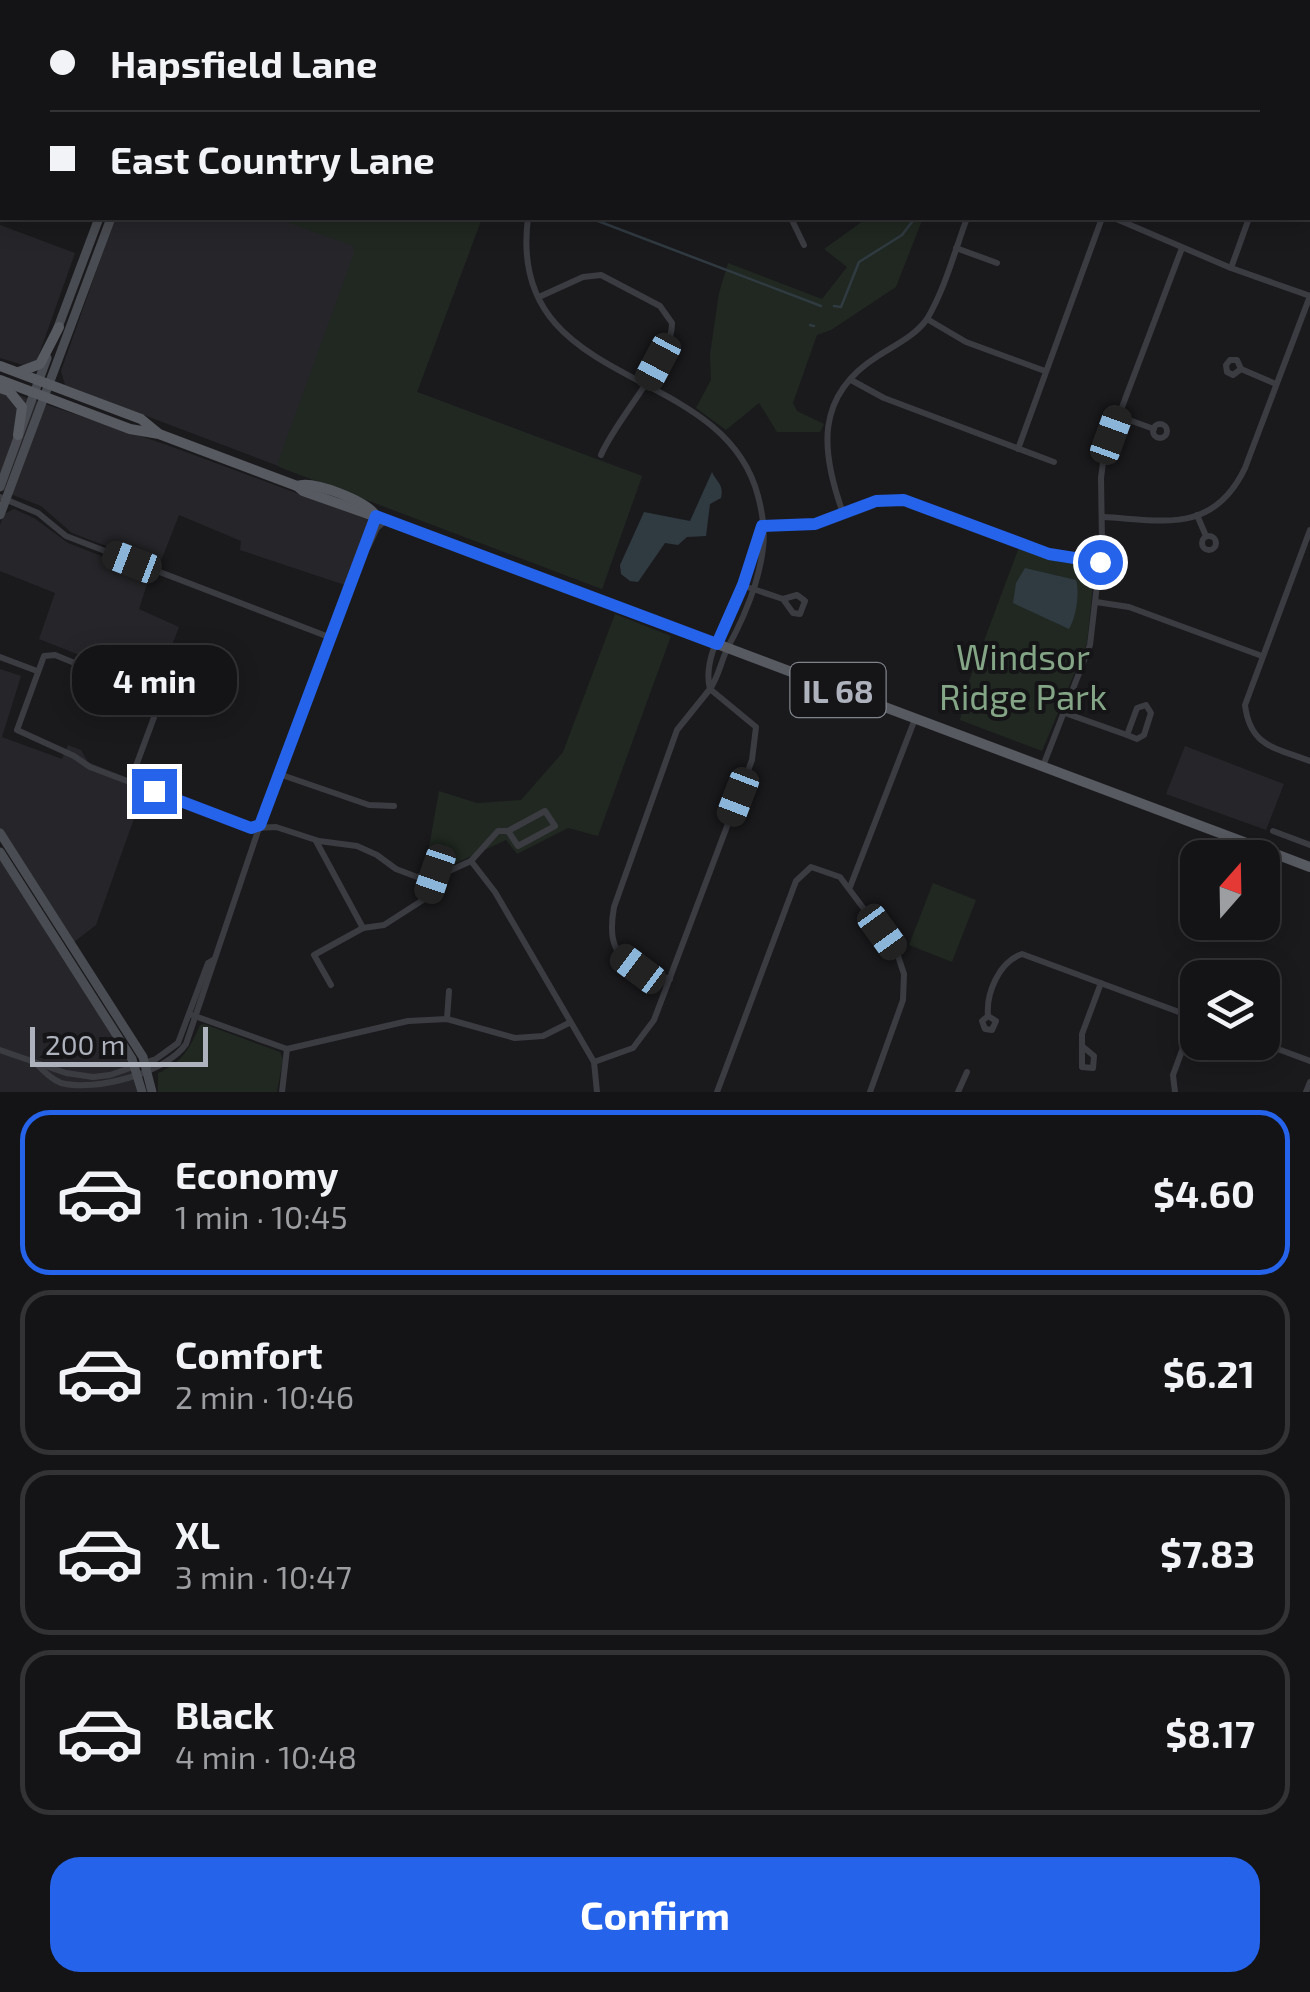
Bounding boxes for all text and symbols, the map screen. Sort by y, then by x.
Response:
text: Hapsfield Lane [110,40,377,86]
text: East Country Lane [110,136,435,182]
car [631,328,685,396]
car [1087,402,1135,468]
car [99,537,165,587]
route start [1078,540,1123,585]
park label: Windsor Ridge Park [939,635,1107,717]
callout: 4 min [72,646,236,716]
text: 4 min [113,661,196,699]
road number: IL 68 [790,663,886,717]
car [713,764,763,830]
route end [132,769,177,814]
north arrow [1180,840,1280,940]
map controls [1180,840,1280,1060]
car [411,841,459,907]
car [852,899,912,965]
car [605,939,671,999]
button: layers [1180,960,1280,1060]
scale bar [30,1022,208,1066]
text: 200 m [45,1027,125,1061]
icon: car [55,1148,145,1238]
text: Economy [175,1151,339,1197]
text: $4.60 [1153,1170,1255,1216]
text: 1 min · 10:45 [175,1197,348,1235]
icon: car [55,1328,145,1418]
text: Comfort [175,1331,323,1377]
text: $6.21 [1163,1350,1255,1396]
text: 2 min · 10:46 [175,1377,354,1415]
icon: car [55,1508,145,1598]
text: XL [175,1511,220,1557]
text: $7.83 [1160,1530,1255,1576]
text: 3 min · 10:47 [175,1557,352,1595]
icon: car [55,1688,145,1778]
text: Black [175,1691,274,1737]
text: $8.17 [1165,1710,1255,1756]
text: 4 min · 10:48 [175,1737,357,1775]
button: Confirm [50,1857,1260,1972]

